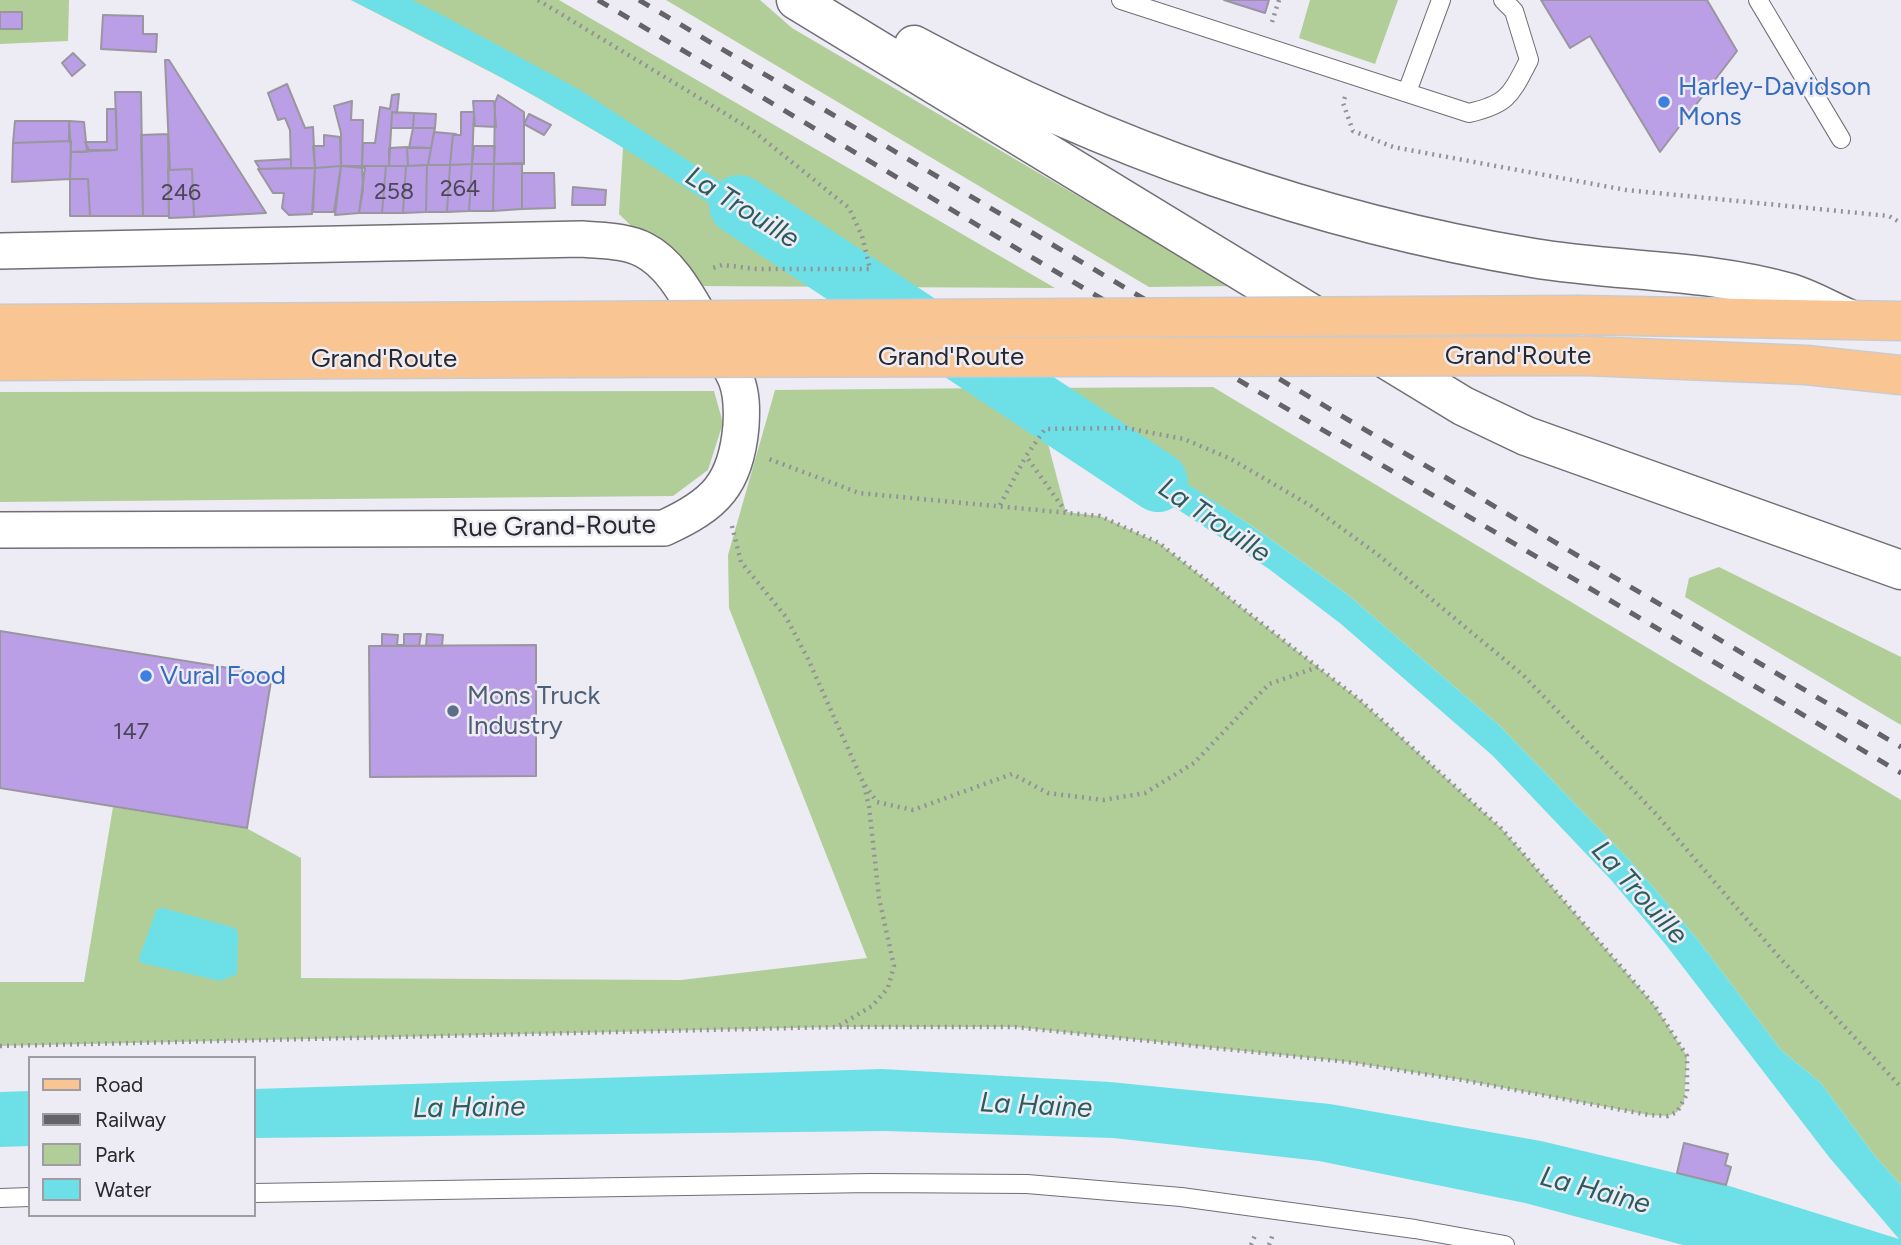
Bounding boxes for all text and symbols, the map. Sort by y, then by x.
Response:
place label: Harley-Davidson Mons [1678,71,1871,132]
marker: Harley-Davidson Mons [1656,94,1672,110]
water label: La Trouille [679,160,805,256]
house number: 264 [440,175,480,203]
house number: 258 [374,178,414,206]
house number: 246 [161,179,201,207]
street label: Grand'Route [1445,340,1591,372]
street label: Grand'Route [878,341,1024,373]
street label: Grand'Route [311,343,457,375]
water label: La Trouille [1152,471,1276,571]
street label: Rue Grand-Route [452,510,656,544]
place label: Vural Food [160,660,286,692]
marker: Vural Food [138,668,154,684]
place label: Mons Truck Industry [467,680,600,742]
marker: Mons Truck Industry [445,703,461,719]
house number: 147 [113,718,149,746]
water label: La Trouille [1584,834,1694,952]
legend [28,1056,256,1217]
text: Road [95,1072,143,1097]
water label: La Haine [979,1086,1093,1126]
water label: La Haine [412,1090,526,1126]
text: Railway [95,1107,166,1132]
text: Park [95,1142,135,1167]
water label: La Haine [1536,1160,1654,1222]
text: Water [95,1177,151,1202]

